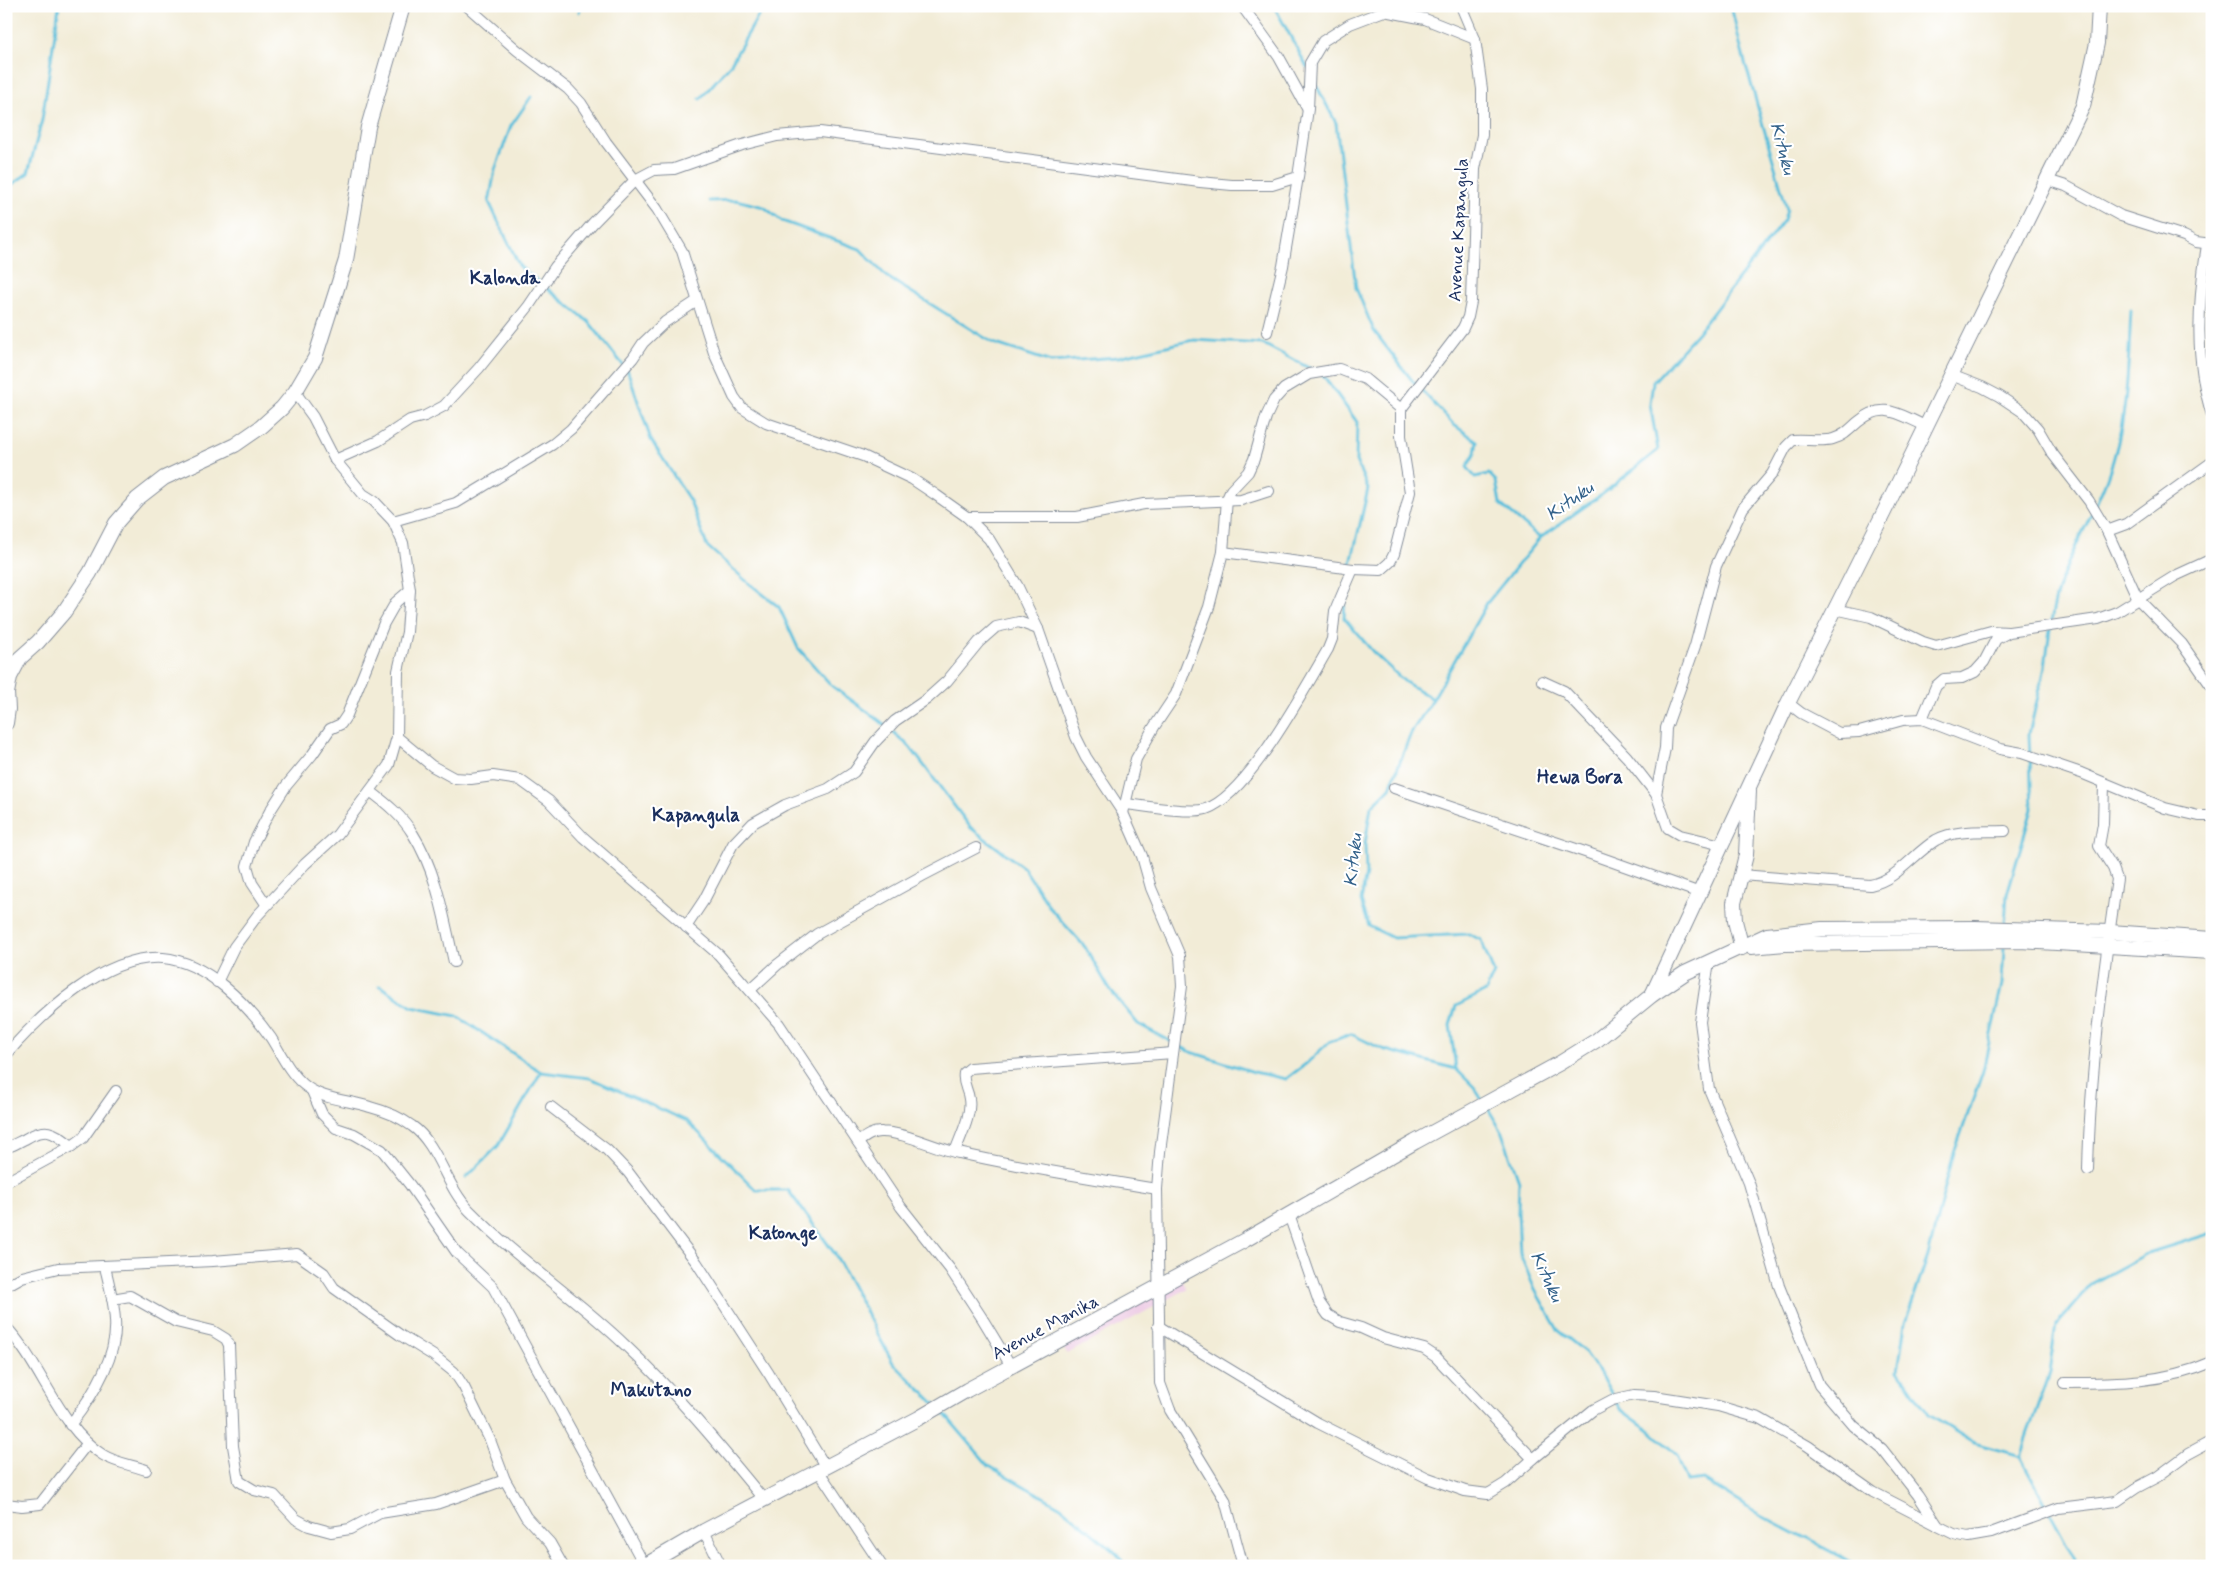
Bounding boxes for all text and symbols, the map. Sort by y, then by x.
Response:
water label: Kituku [1764,119,1802,179]
street label: Avenue Kapangula [1443,158,1475,302]
district label: Kalonda [470,266,541,291]
water label: Kituku [1541,475,1600,527]
district label: Hewa Bora [1537,765,1623,790]
district label: Kapangula [652,803,740,829]
water label: Kituku [1338,831,1369,888]
district label: Katonge [749,1221,817,1247]
water label: Kituku [1524,1247,1570,1307]
street label: Avenue Manika [988,1290,1103,1366]
district label: Makutano [610,1378,692,1403]

